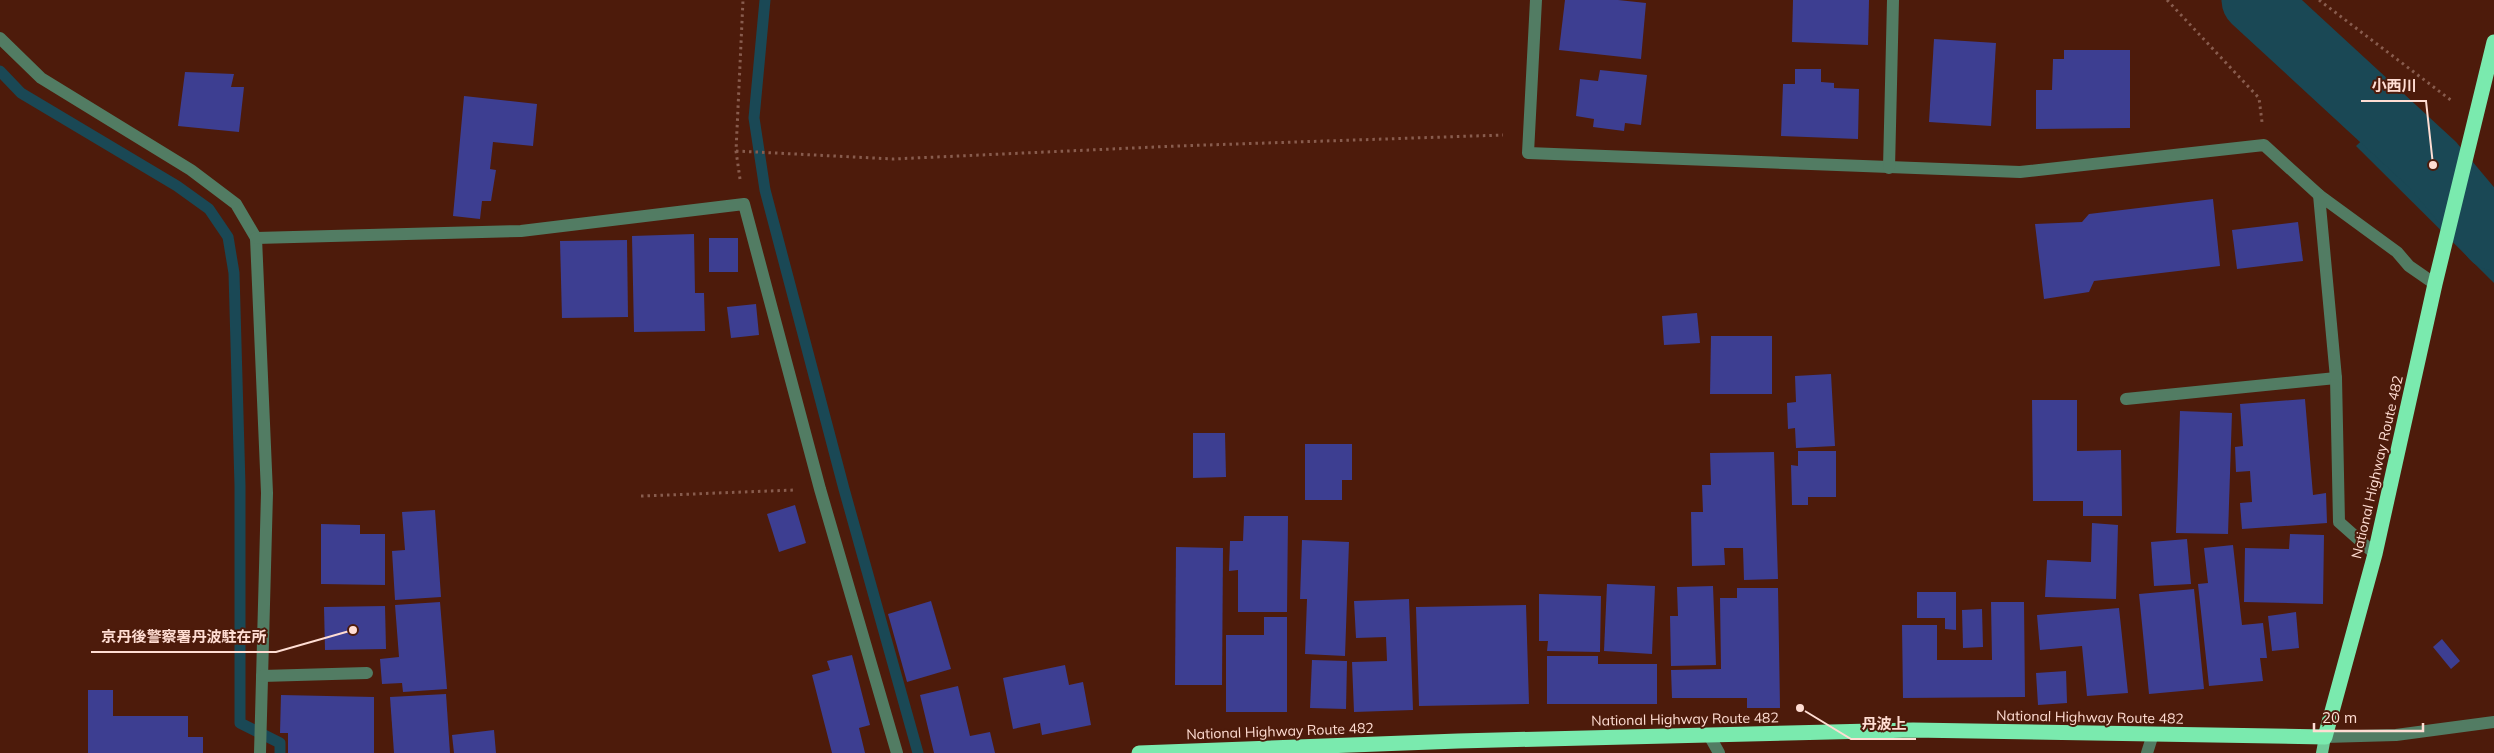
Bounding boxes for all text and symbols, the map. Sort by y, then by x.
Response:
callout: 小西川 [2361,71,2426,101]
text: 小西川 [2371,76,2417,95]
street label: National Highway Route 482 [2347,374,2407,560]
callout: 京丹後警察署丹波駐在所 [91,622,276,652]
text: 京丹後警察署丹波駐在所 [101,627,267,646]
scale bar [2314,700,2423,732]
street label: National Highway Route 482 [1996,706,2184,728]
street label: National Highway Route 482 [1591,708,1779,730]
text: 20 m [2322,708,2357,727]
callout: 丹波上 [1851,709,1916,739]
text: 丹波上 [1861,714,1907,733]
street label: National Highway Route 482 [1186,719,1374,743]

